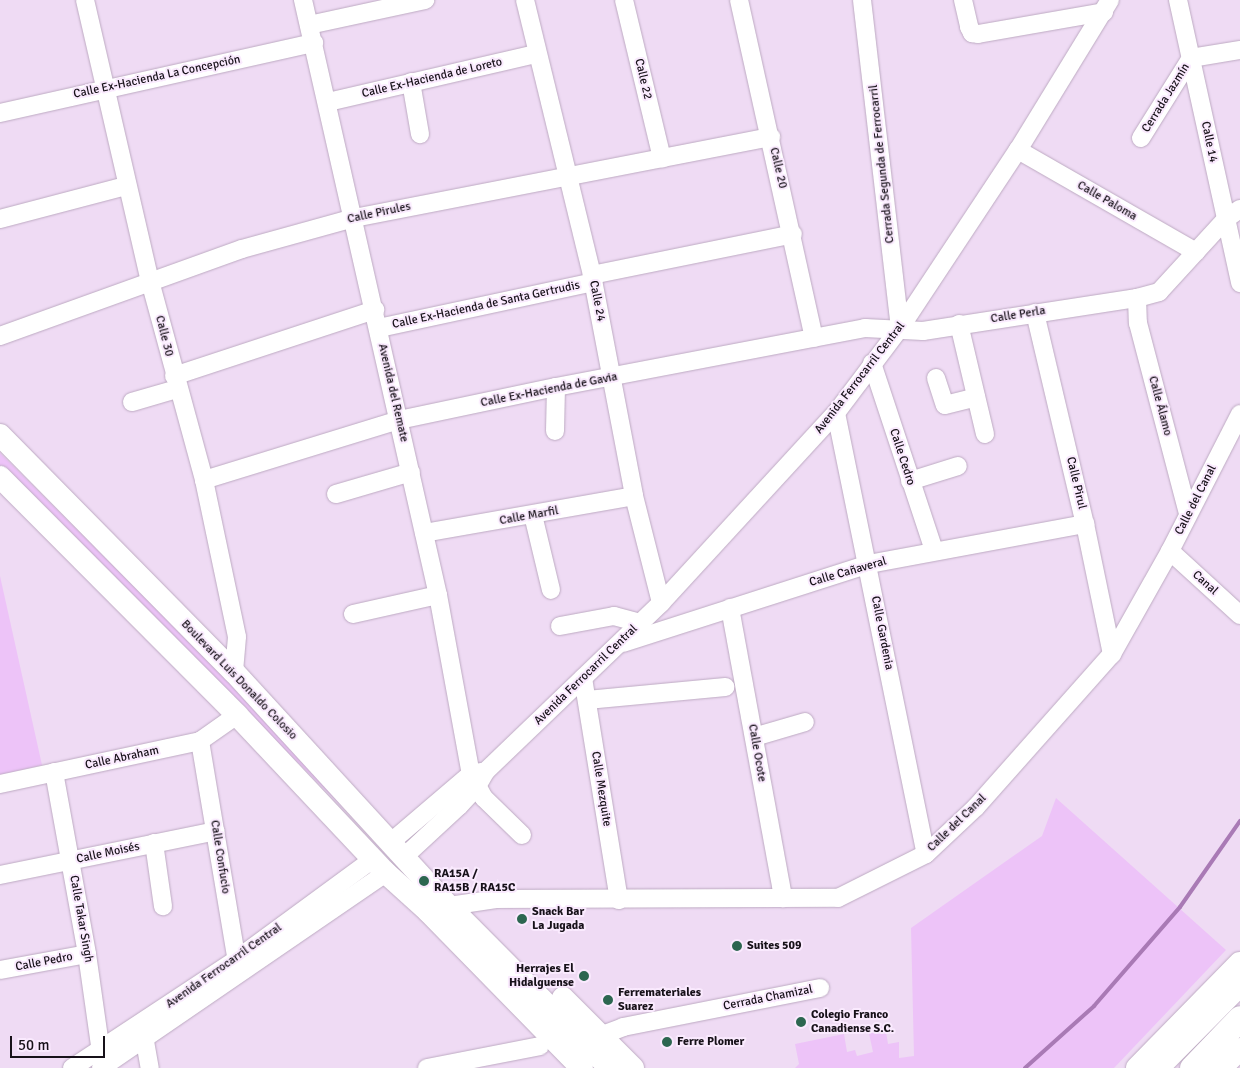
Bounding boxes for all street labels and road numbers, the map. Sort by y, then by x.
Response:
street label: Calle Ex-Hacienda La Concepción [72,52,242,102]
street label: Calle Ex-Hacienda de Loreto [360,55,504,101]
street label: Calle 22 [631,57,655,101]
street label: Cerrada Jazmín [1139,61,1193,135]
street label: Cerrada Segunda de Ferrocarril [867,84,897,244]
street label: Calle 14 [1198,120,1220,164]
street label: Calle 20 [766,146,790,190]
street label: Calle Paloma [1075,178,1139,224]
street label: Calle Pirules [346,199,412,227]
street label: Calle Ex-Hacienda de Santa Gertrudis [391,278,581,332]
street label: Calle 24 [586,279,608,323]
street label: Calle Perla [990,304,1046,326]
street label: Calle 30 [152,314,176,358]
street label: Avenida Ferrocarril Central [812,319,908,437]
street label: Avenida del Remate [375,342,411,444]
street label: Calle Ex-Hacienda de Gavia [479,370,619,410]
street label: Calle Álamo [1145,375,1175,437]
street label: Calle Cedro [886,427,918,487]
street label: Calle Pirul [1063,455,1089,511]
street label: Calle del Canal [1172,463,1220,537]
street label: Calle Marfil [498,504,560,528]
street label: Calle Cañaveral [808,554,888,590]
street label: Canal [1189,568,1221,598]
street label: Calle Gardenia [868,595,896,671]
street label: Boulevard Luis Donaldo Colosio [178,617,300,743]
street label: Avenida Ferrocarril Central [531,622,641,728]
street label: Calle Ocote [745,723,769,783]
street label: Calle Abraham [84,743,160,773]
street label: Calle Mezquite [588,750,614,828]
street label: Calle del Canal [924,791,990,855]
street label: Calle Confucio [207,819,233,895]
street label: Calle Moisés [75,839,141,867]
street label: Calle Takar Singh [66,874,96,964]
street label: Avenida Ferrocarril Central [163,920,285,1012]
street label: Calle Pedro [14,949,74,975]
street label: Cerrada Chamizal [722,982,814,1014]

